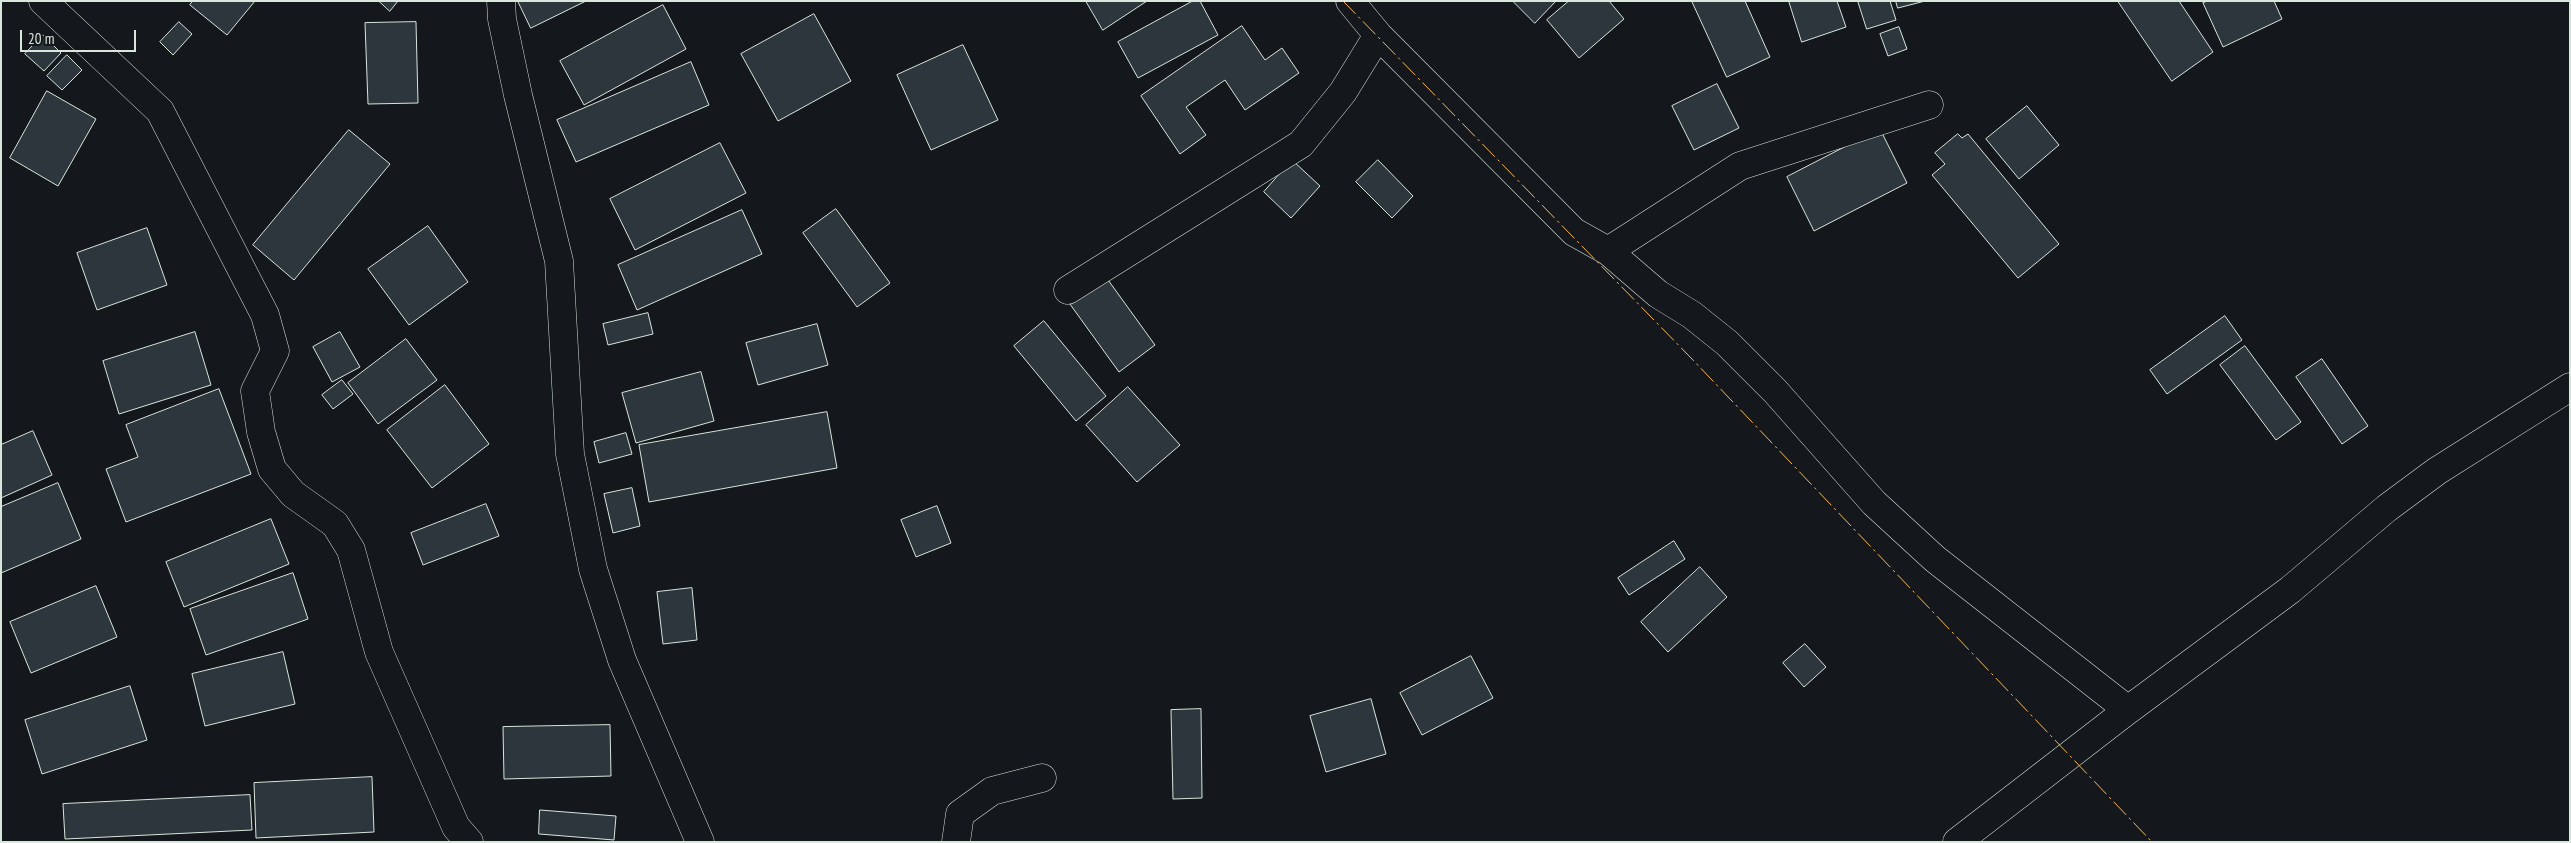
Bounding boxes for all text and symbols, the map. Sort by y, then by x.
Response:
scale bar [22,20,139,52]
text: 20 m [28,29,54,48]

